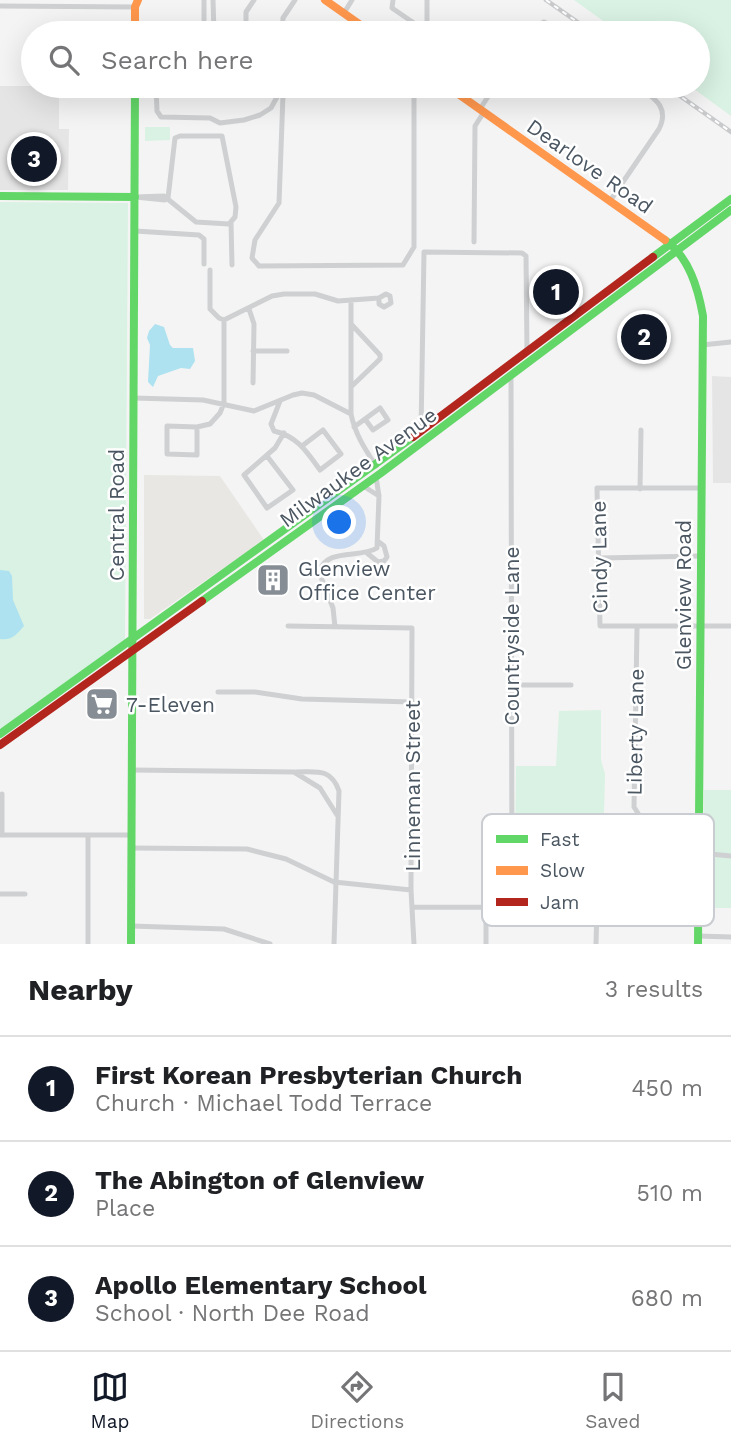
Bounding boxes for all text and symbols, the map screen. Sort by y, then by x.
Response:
search box [21,21,710,98]
icon: search [45,41,83,79]
text: Search here [101,45,253,75]
street label: Dearlove Road [522,113,658,219]
pin: 3 [11,133,57,185]
pin: 1 [533,266,579,318]
pin: 2 [621,311,667,363]
street label: Milwaukee Avenue [275,402,441,532]
street label: Central Road [104,449,129,581]
street label: Cindy Lane [586,500,612,614]
your location [322,505,356,539]
street label: Glenview Road [671,520,696,670]
street label: Countryside Lane [499,546,524,726]
place label: Glenview Office Center [298,556,436,605]
building icon: Glenview Office Center [254,561,292,599]
street label: Liberty Lane [621,668,649,796]
supermarket icon: 7-Eleven [83,685,121,723]
place label: 7-Eleven [126,692,215,717]
street label: Linneman Street [400,700,425,872]
legend [482,814,714,926]
text: Fast [540,828,579,851]
text: Slow [540,859,585,882]
text: Jam [540,891,579,914]
text: Nearby [28,972,133,1007]
text: 3 results [605,976,703,1003]
text: First Korean Presbyterian Church [95,1060,522,1090]
text: 1 [46,1075,56,1102]
text: 450 m [631,1075,703,1102]
text: Church · Michael Todd Terrace [95,1090,432,1117]
text: The Abington of Glenview [95,1165,424,1195]
text: 2 [44,1180,58,1207]
text: 510 m [637,1180,703,1207]
text: Place [95,1195,155,1222]
text: Apollo Elementary School [95,1270,427,1300]
text: 3 [44,1285,58,1312]
text: 680 m [631,1285,703,1312]
text: School · North Dee Road [95,1300,370,1327]
tab: Map [91,1368,129,1433]
tab: Directions [310,1368,404,1433]
tab: Saved [585,1368,640,1433]

